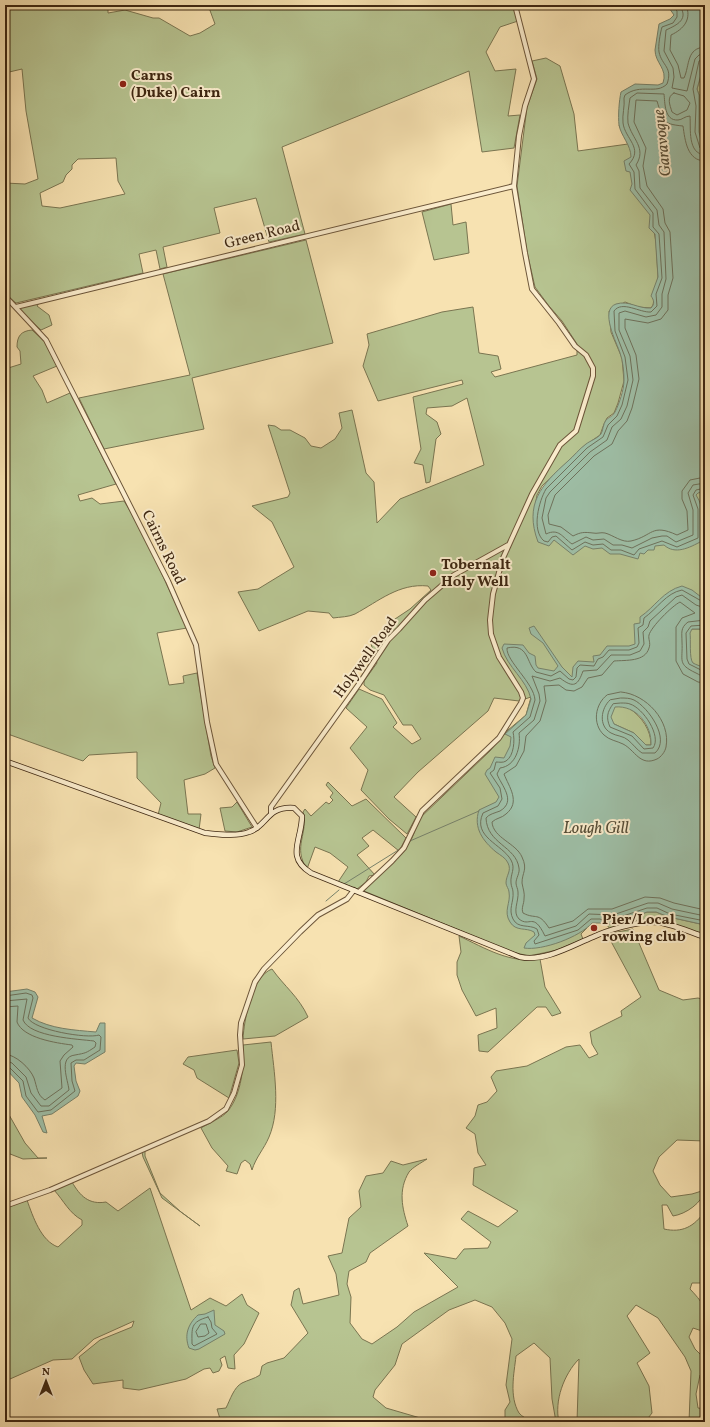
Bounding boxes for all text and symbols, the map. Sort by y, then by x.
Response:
place label: Carns (Duke) Cairn [131,66,221,104]
marker: Carns (Duke) Cairn [118,79,128,89]
water label: Garavogue [649,108,677,177]
street label: Green Road [222,216,302,255]
street label: Cairns Road [136,507,190,588]
place label: Tobernalt Holy Well [441,555,511,593]
marker: Tobernalt Holy Well [428,568,438,578]
street label: Holywell Road [329,613,403,703]
water label: Lough Gill [563,818,629,840]
place label: Pier/Local rowing club [602,910,686,948]
marker: Pier/Local rowing club [589,923,599,933]
north arrow [26,1361,66,1401]
text: N [42,1365,50,1380]

